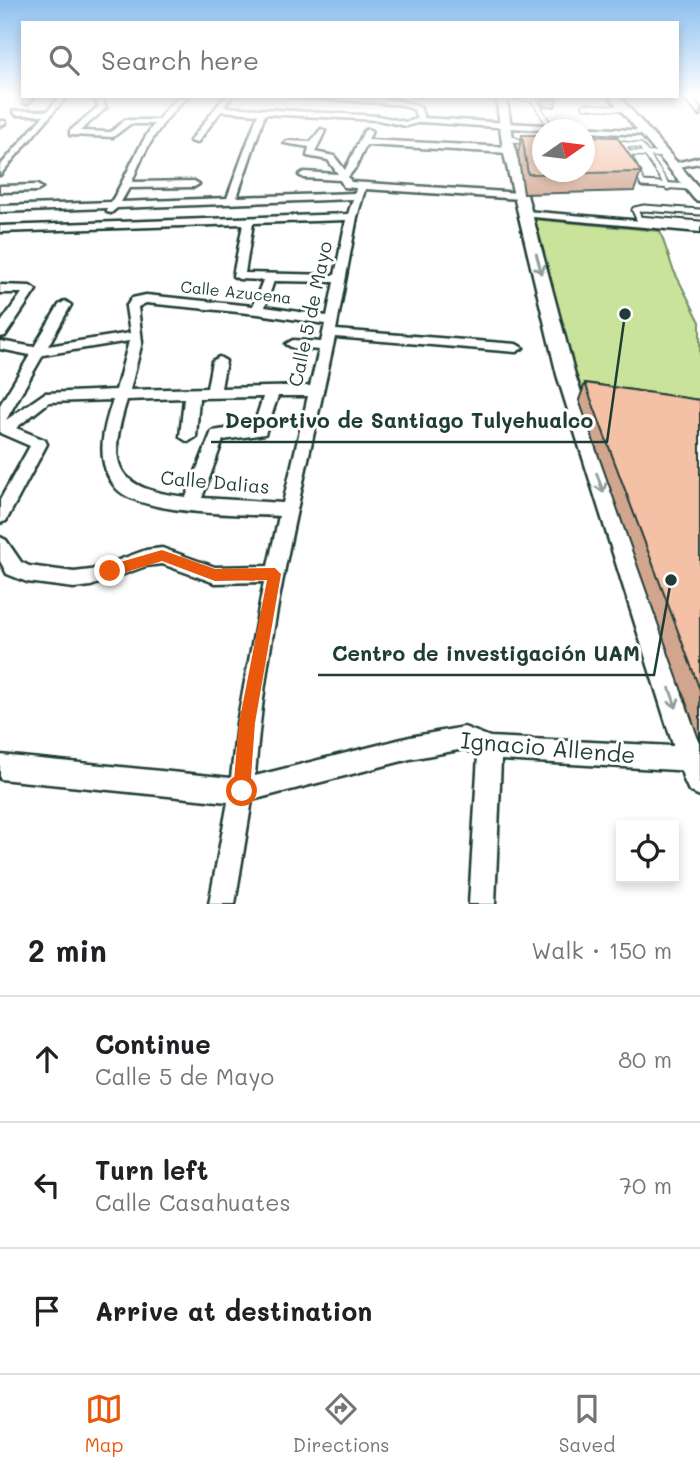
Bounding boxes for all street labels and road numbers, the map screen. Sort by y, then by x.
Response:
street label: Calle 5 de Mayo [282,239,337,389]
street label: Calle Azucena [180,275,293,308]
street label: Calle Dalias [159,464,271,499]
street label: Ignacio Allende [459,724,637,770]

